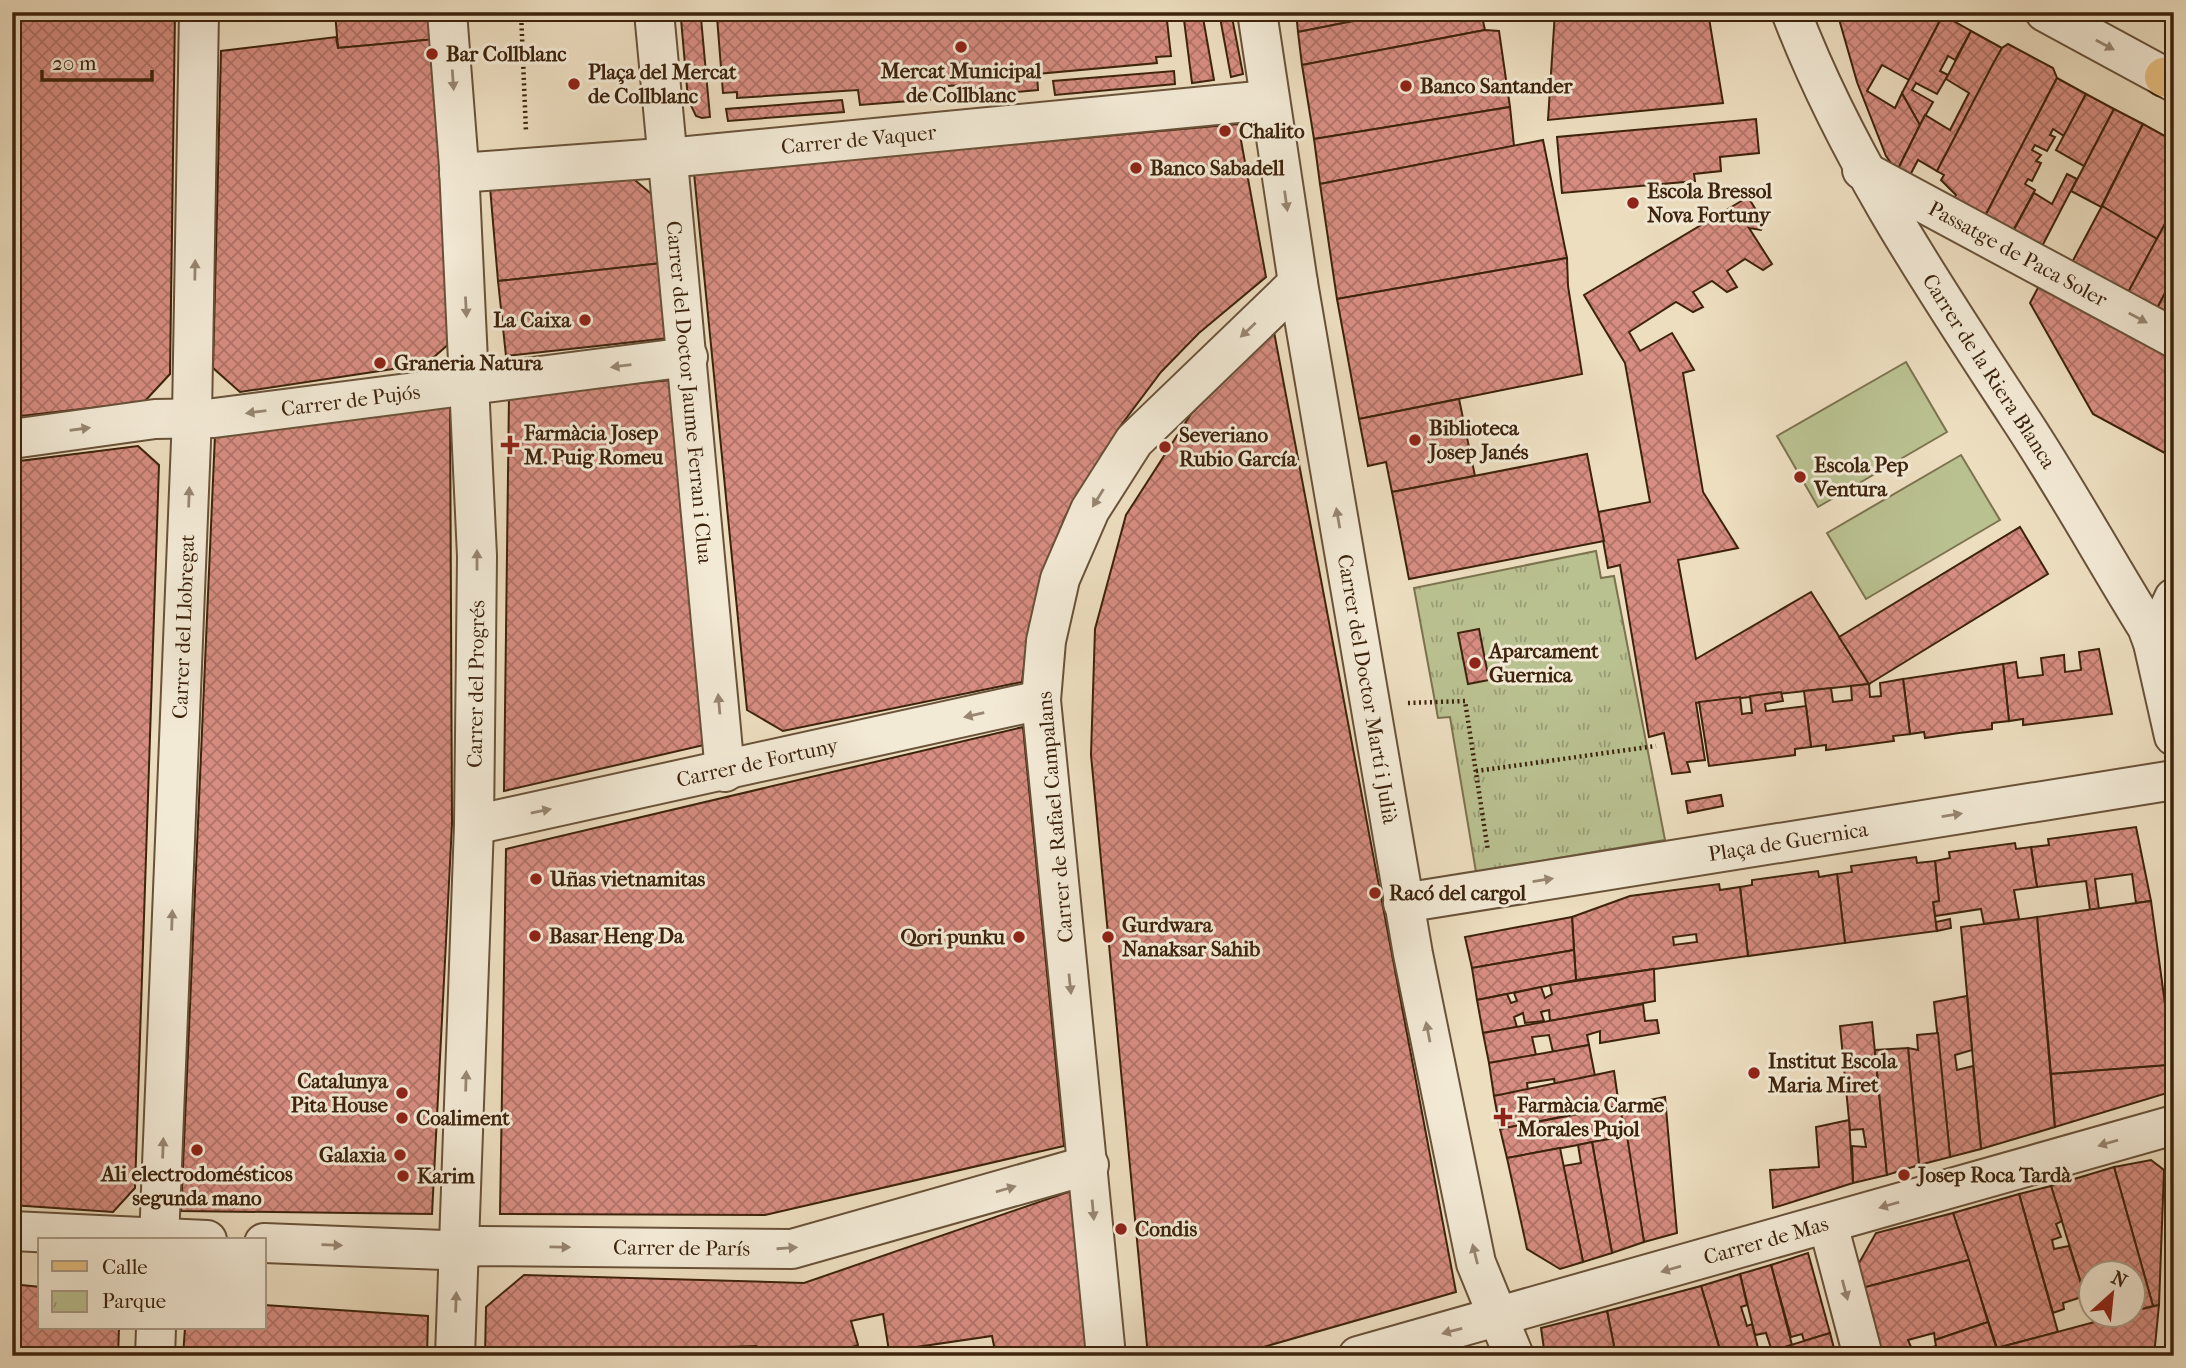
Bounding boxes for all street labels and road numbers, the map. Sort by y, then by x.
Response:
street label: Carrer de Vaquer [780,120,937,159]
street label: Passatge de Paca Soler [1924,196,2111,312]
street label: Carrer del Doctor Jaume Ferran i Clua [662,220,718,565]
street label: Carrer de la Riera Blanca [1917,269,2061,473]
street label: Carrer de Pujós [279,380,422,421]
street label: Carrer del Llobregat [168,533,199,719]
street label: Carrer del Doctor Martí i Julià [1333,552,1403,826]
street label: Carrer del Progrés [463,600,489,768]
street label: Carrer de Rafael Campalans [1032,690,1078,944]
street label: Carrer de Fortuny [674,733,841,792]
street label: Plaça de Guernica [1707,817,1870,866]
street label: Carrer de Mas [1701,1211,1831,1270]
street label: Carrer de París [613,1235,750,1261]

